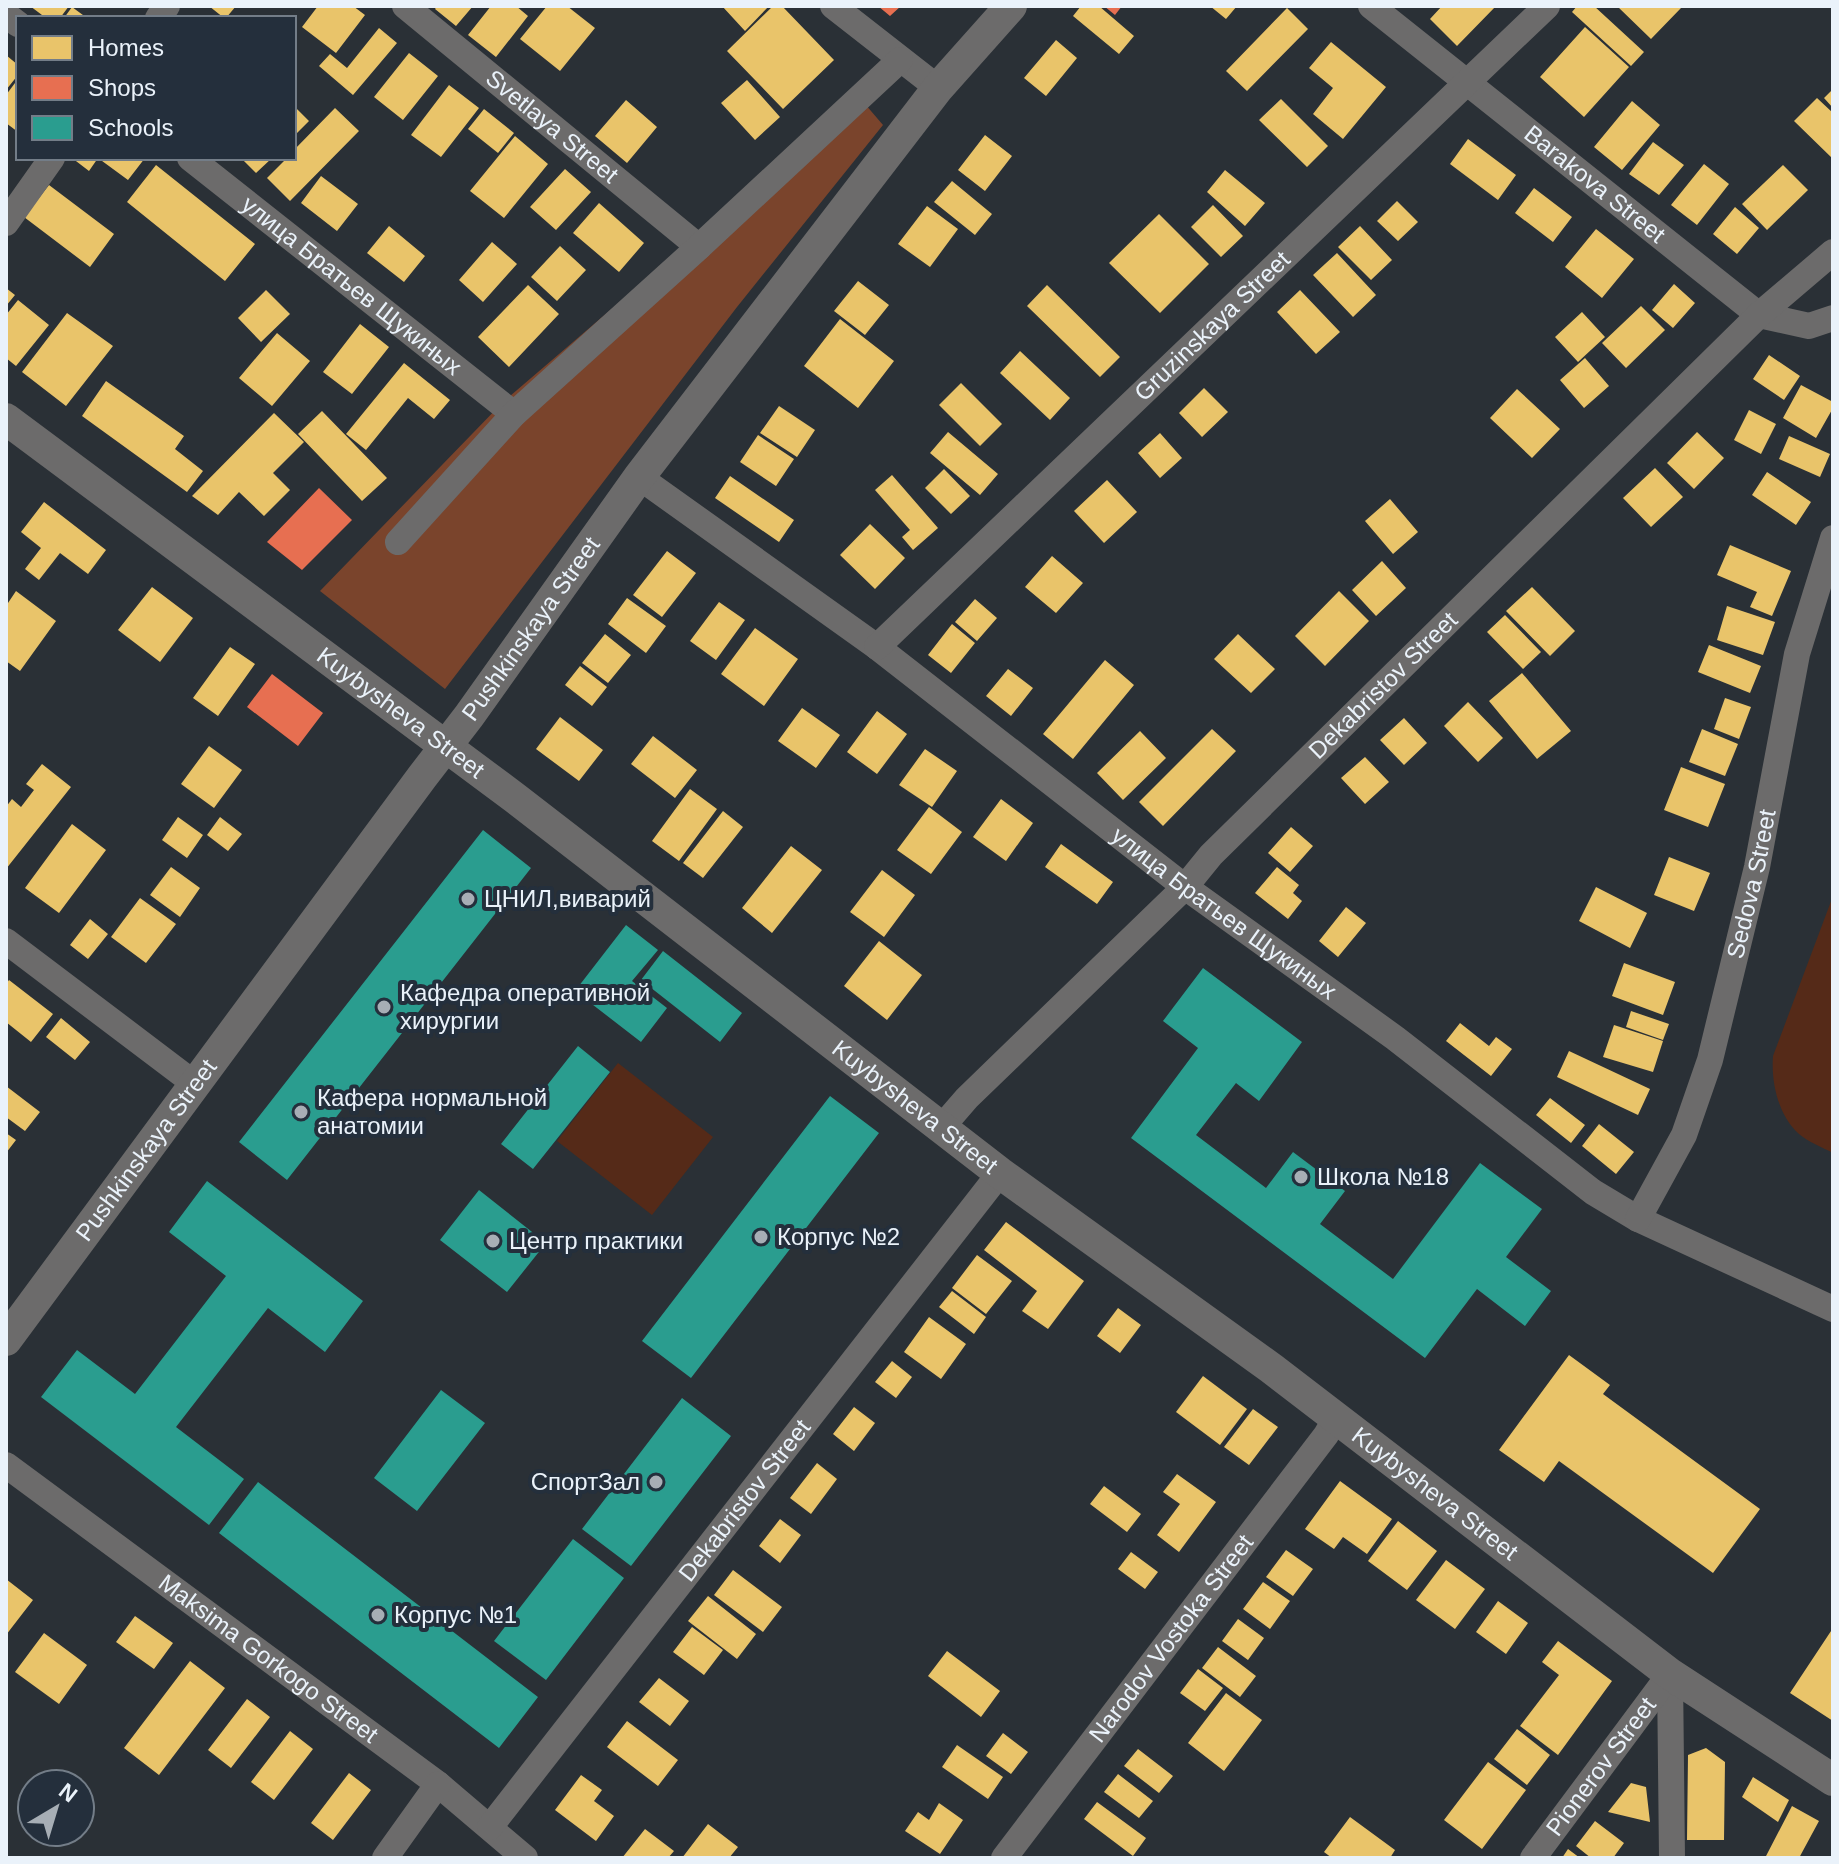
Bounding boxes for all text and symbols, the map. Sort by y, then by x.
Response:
legend [16,16,296,160]
text: Homes [88,34,164,61]
street label: Svetlaya Street [481,64,624,188]
text: Shops [88,74,156,101]
text: Schools [88,114,173,141]
street label: Barakova Street [1519,120,1671,248]
street label: улица Братьев Щукиных [237,190,467,380]
street label: Gruzinskaya Street [1129,245,1295,406]
street label: Pushkinskaya Street [456,531,605,726]
street label: Dekabristov Street [1303,606,1463,764]
street label: Kuybysheva Street [312,641,490,784]
street label: Sedova Street [1721,807,1781,961]
street label: улица Братьев Щукиных [1107,821,1342,1005]
place label: ЦНИЛ,виварий [484,885,651,912]
marker: ЦНИЛ,виварий [459,890,477,908]
place label: Кафедра оперативной хирургии [400,979,650,1034]
marker: Кафедра оперативной хирургии [375,998,393,1016]
street label: Kuybysheva Street [827,1034,1003,1179]
street label: Pushkinskaya Street [70,1054,222,1246]
place label: Кафера нормальной анатомии [317,1084,547,1139]
marker: Кафера нормальной анатомии [292,1103,310,1121]
place label: Школа №18 [1317,1163,1449,1190]
marker: Школа №18 [1292,1168,1310,1186]
place label: Корпус №2 [777,1223,900,1250]
place label: Центр практики [509,1227,683,1254]
marker: Корпус №2 [752,1228,770,1246]
marker: Центр практики [484,1232,502,1250]
street label: Dekabristov Street [673,1414,816,1586]
street label: Kuybysheva Street [1347,1421,1524,1565]
place label: СпортЗал [531,1468,640,1495]
marker: СпортЗал [647,1473,665,1491]
street label: Narodov Vostoka Street [1083,1529,1259,1747]
street label: Maksima Gorkogo Street [154,1569,384,1748]
place label: Корпус №1 [394,1601,517,1628]
marker: Корпус №1 [369,1606,387,1624]
street label: Pionerov Street [1540,1692,1661,1841]
north arrow [16,1768,96,1848]
text: N [54,1778,82,1807]

